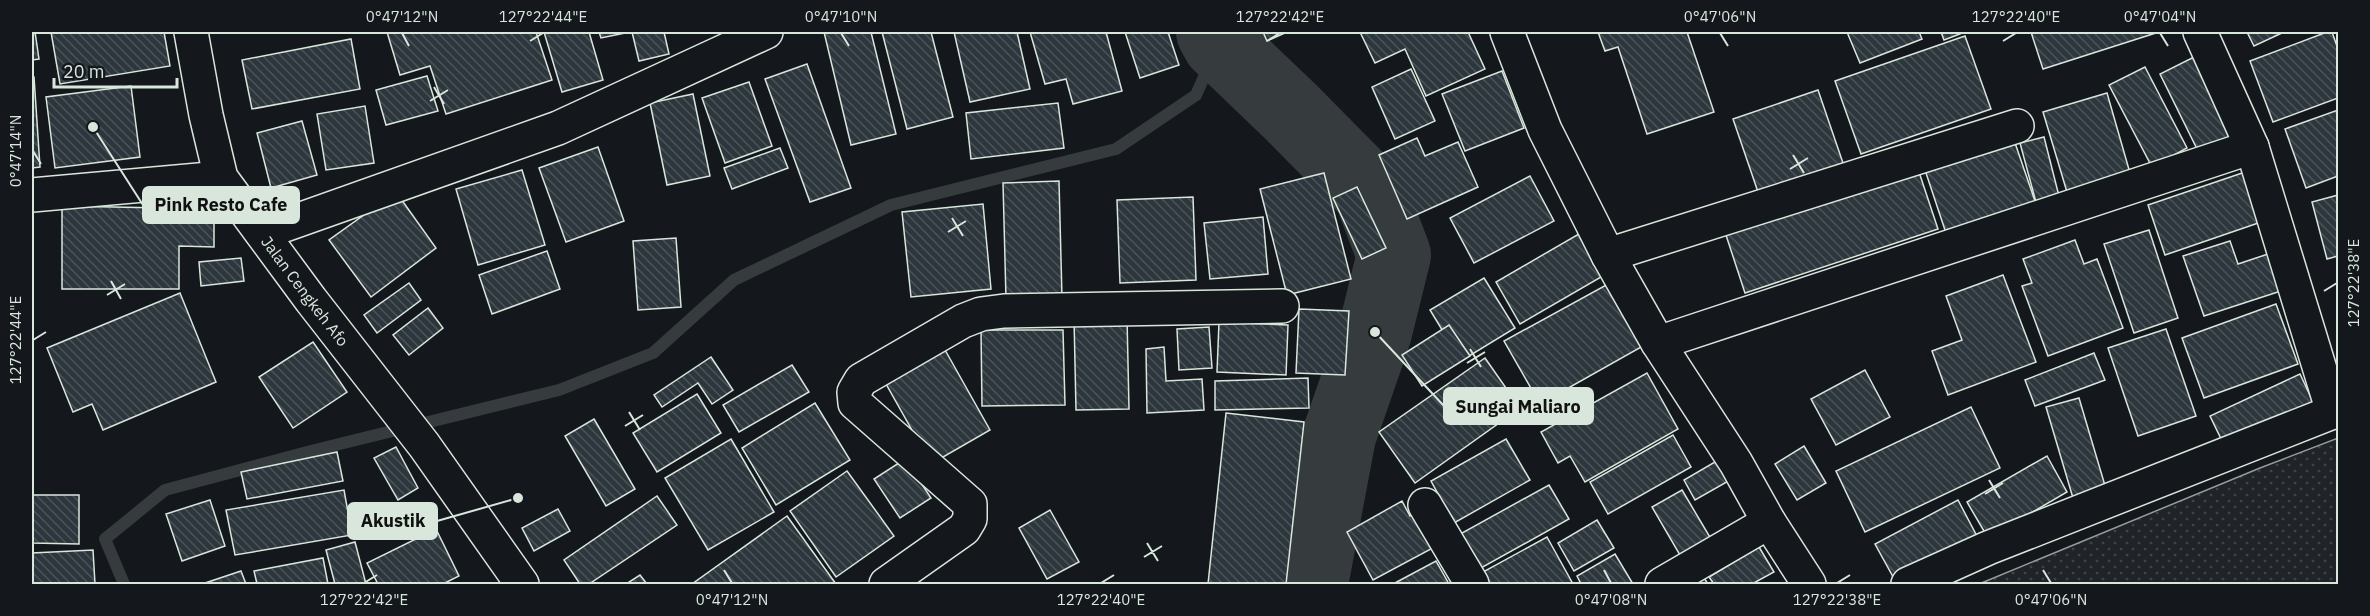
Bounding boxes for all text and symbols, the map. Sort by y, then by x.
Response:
text: 0°47'12"N [366,7,438,26]
text: 127°22'44"E [499,7,587,26]
text: 0°47'10"N [805,7,877,26]
text: 127°22'42"E [1236,7,1324,26]
text: 0°47'06"N [1684,7,1756,26]
text: 127°22'40"E [1972,7,2060,26]
text: 0°47'04"N [2124,7,2196,26]
scale bar [54,51,177,89]
text: 20 m [63,60,105,83]
text: 0°47'14"N [6,115,25,187]
callout: Pink Resto Cafe [143,187,299,223]
text: Pink Resto Cafe [155,193,287,216]
street label: Jalan Cengkeh Afo [257,232,353,350]
text: 127°22'38"E [2344,239,2363,327]
text: 127°22'44"E [6,296,25,384]
callout: Sungai Maliaro [1444,388,1593,424]
text: Sungai Maliaro [1455,395,1581,418]
callout: Akustik [348,503,437,539]
text: Akustik [361,509,426,532]
text: 127°22'42"E [320,590,408,609]
text: 0°47'12"N [696,590,768,609]
text: 127°22'40"E [1057,590,1145,609]
text: 0°47'08"N [1575,590,1647,609]
text: 127°22'38"E [1793,590,1881,609]
text: 0°47'06"N [2015,590,2087,609]

